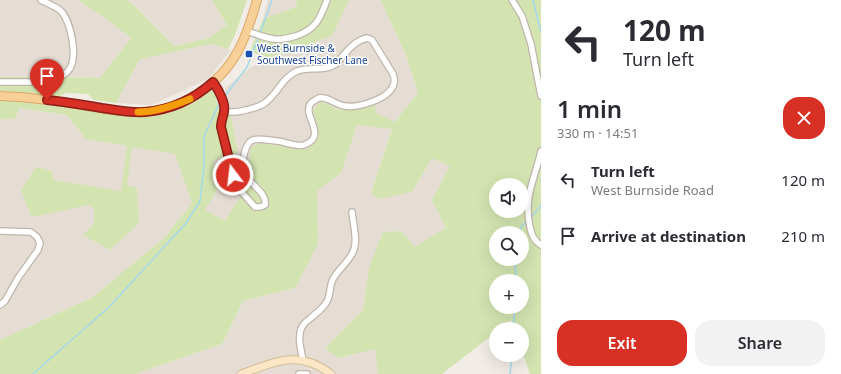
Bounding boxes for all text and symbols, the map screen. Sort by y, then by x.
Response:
text: 120 m [623,11,706,49]
icon: left [557,16,609,68]
place label: West Burnside & Southwest Fischer Lane [257,41,368,67]
text: Turn left [623,47,694,71]
marker: West Burnside & Southwest Fischer Lane [244,49,254,59]
pin [30,59,64,100]
icon: arrive [36,65,58,87]
text: 1 min [557,92,622,125]
button: close [783,97,825,139]
text: 330 m · 14:51 [557,124,638,142]
position arrow [212,154,254,196]
text: Turn left [591,161,655,181]
icon: left [557,169,579,191]
text: 120 m [781,170,825,190]
map controls [489,178,529,362]
button: sound [489,178,529,218]
text: West Burnside Road [591,181,714,199]
icon: arrive [557,225,579,247]
button: search [489,226,529,266]
text: Arrive at destination [591,226,746,246]
text: 210 m [781,226,825,246]
button: + [489,274,529,314]
button: Exit [557,320,687,366]
button: Share [695,320,825,366]
button: − [489,322,529,362]

